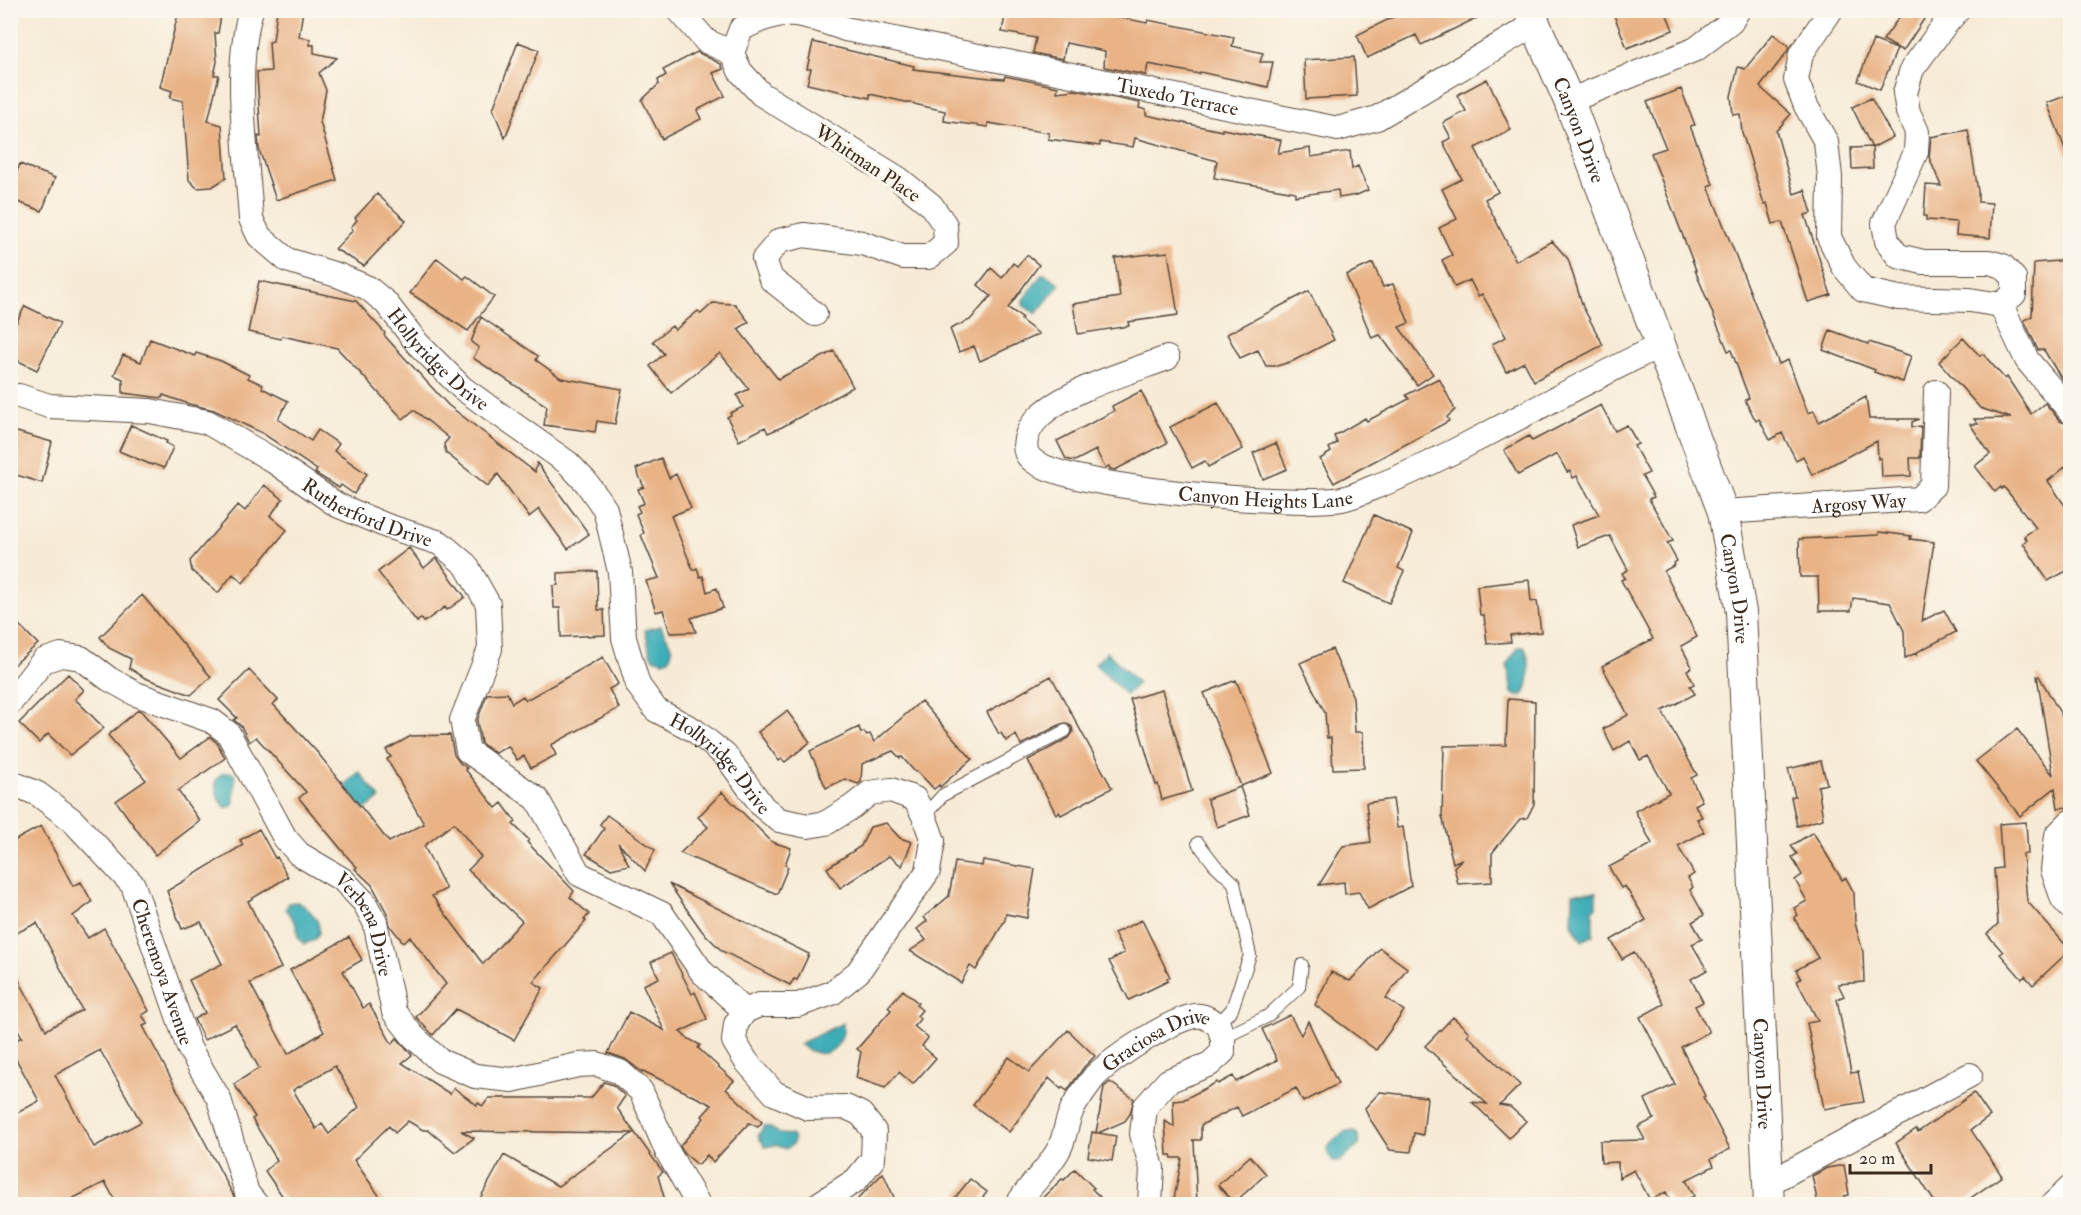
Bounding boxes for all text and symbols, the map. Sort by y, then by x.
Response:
street label: Tuxedo Terrace [1114,72,1241,122]
street label: Canyon Drive [1547,73,1611,186]
street label: Whitman Place [809,118,925,208]
street label: Hollyridge Drive [381,303,494,416]
street label: Rutherford Drive [297,473,435,553]
street label: Canyon Heights Lane [1177,481,1356,514]
street label: Argosy Way [1810,488,1908,519]
street label: Canyon Drive [1714,531,1754,644]
street label: Hollyridge Drive [665,707,775,821]
street label: Verbena Drive [329,867,398,979]
street label: Cheremoya Avenue [126,895,199,1048]
street label: Graciosa Drive [1097,1004,1215,1078]
street label: Canyon Drive [1747,1017,1777,1130]
scale bar [1850,1137,1931,1175]
text: 20 m [1859,1147,1895,1170]

